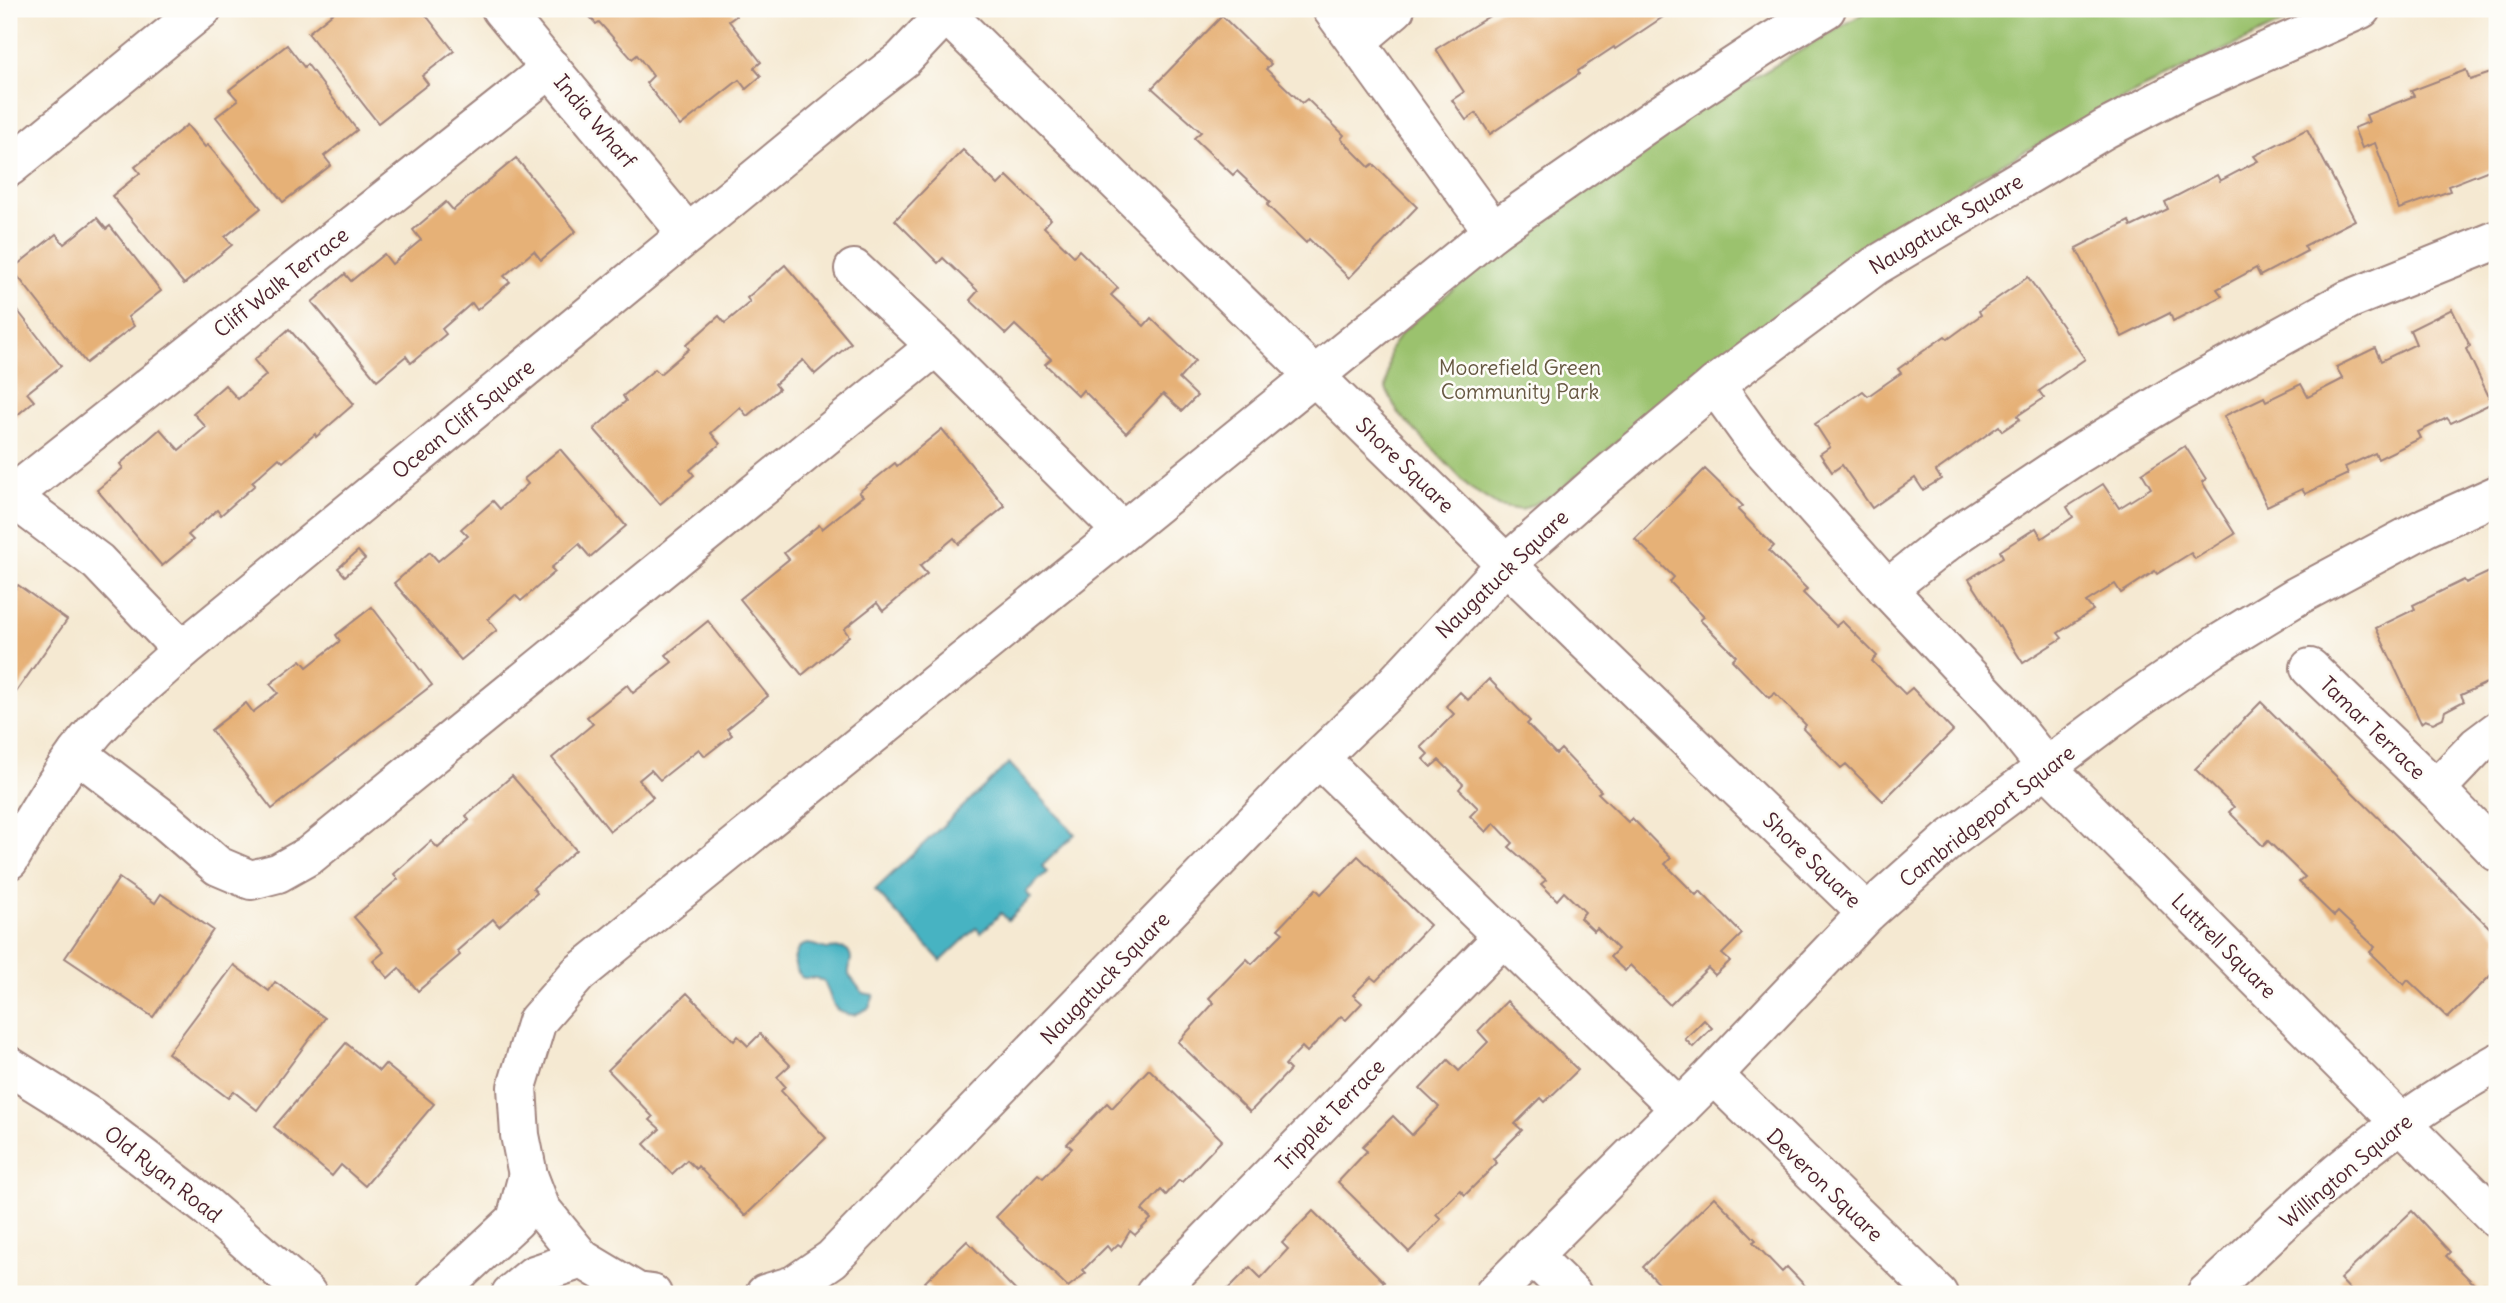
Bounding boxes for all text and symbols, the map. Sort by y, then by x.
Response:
street label: India Wharf [548,69,643,174]
street label: Naugatuck Square [1864,167,2028,281]
street label: Cliff Walk Terrace [208,221,354,343]
street label: Ocean Cliff Square [386,353,540,485]
park label: Moorefield Green Community Park [1439,354,1601,405]
street label: Shore Square [1350,411,1460,519]
street label: Naugatuck Square [1430,504,1574,644]
street label: Tamar Terrace [2314,671,2432,785]
street label: Cambridgeport Square [1894,739,2080,893]
street label: Shore Square [1757,806,1867,914]
street label: Luttrell Square [2166,888,2282,1004]
street label: Naugatuck Square [1035,906,1175,1050]
street label: Tripplet Terrace [1270,1053,1390,1177]
street label: Willington Square [2274,1108,2418,1234]
street label: Old Ryan Road [99,1120,227,1228]
street label: Deveron Square [1761,1123,1889,1247]

